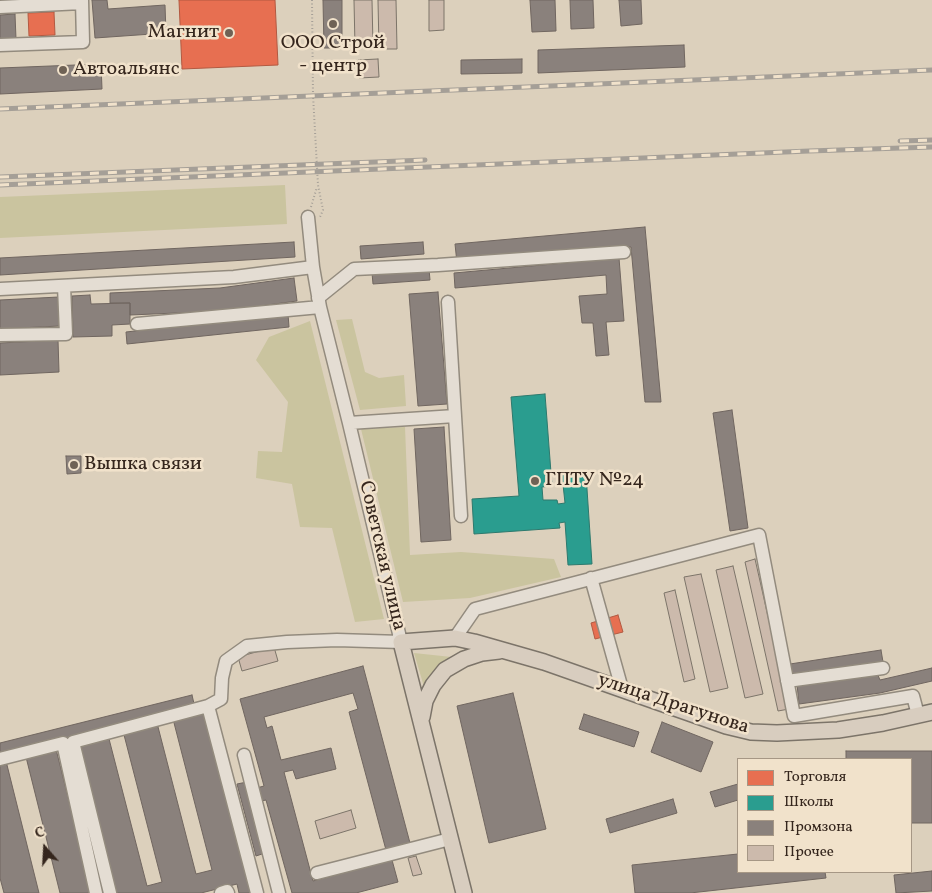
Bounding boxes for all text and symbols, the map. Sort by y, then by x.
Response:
marker: ООО Строй - центр [327,18,339,30]
place label: Магнит [147,21,219,45]
marker: Магнит [223,27,235,39]
place label: ООО Строй - центр [281,32,385,79]
place label: Автоальянс [73,58,180,82]
marker: Автоальянс [57,64,69,76]
place label: Вышка связи [84,453,202,477]
marker: Вышка связи [68,459,80,471]
place label: ГПТУ №24 [545,469,644,493]
marker: ГПТУ №24 [529,475,541,487]
street label: Советская улица [352,479,410,633]
street label: улица Драгунова [594,669,752,741]
legend [737,758,912,873]
text: Торговля [784,767,846,788]
text: Школы [784,792,834,813]
text: Промзона [784,817,853,838]
north arrow [20,823,70,873]
text: С [33,823,47,844]
text: Прочее [784,842,834,863]

